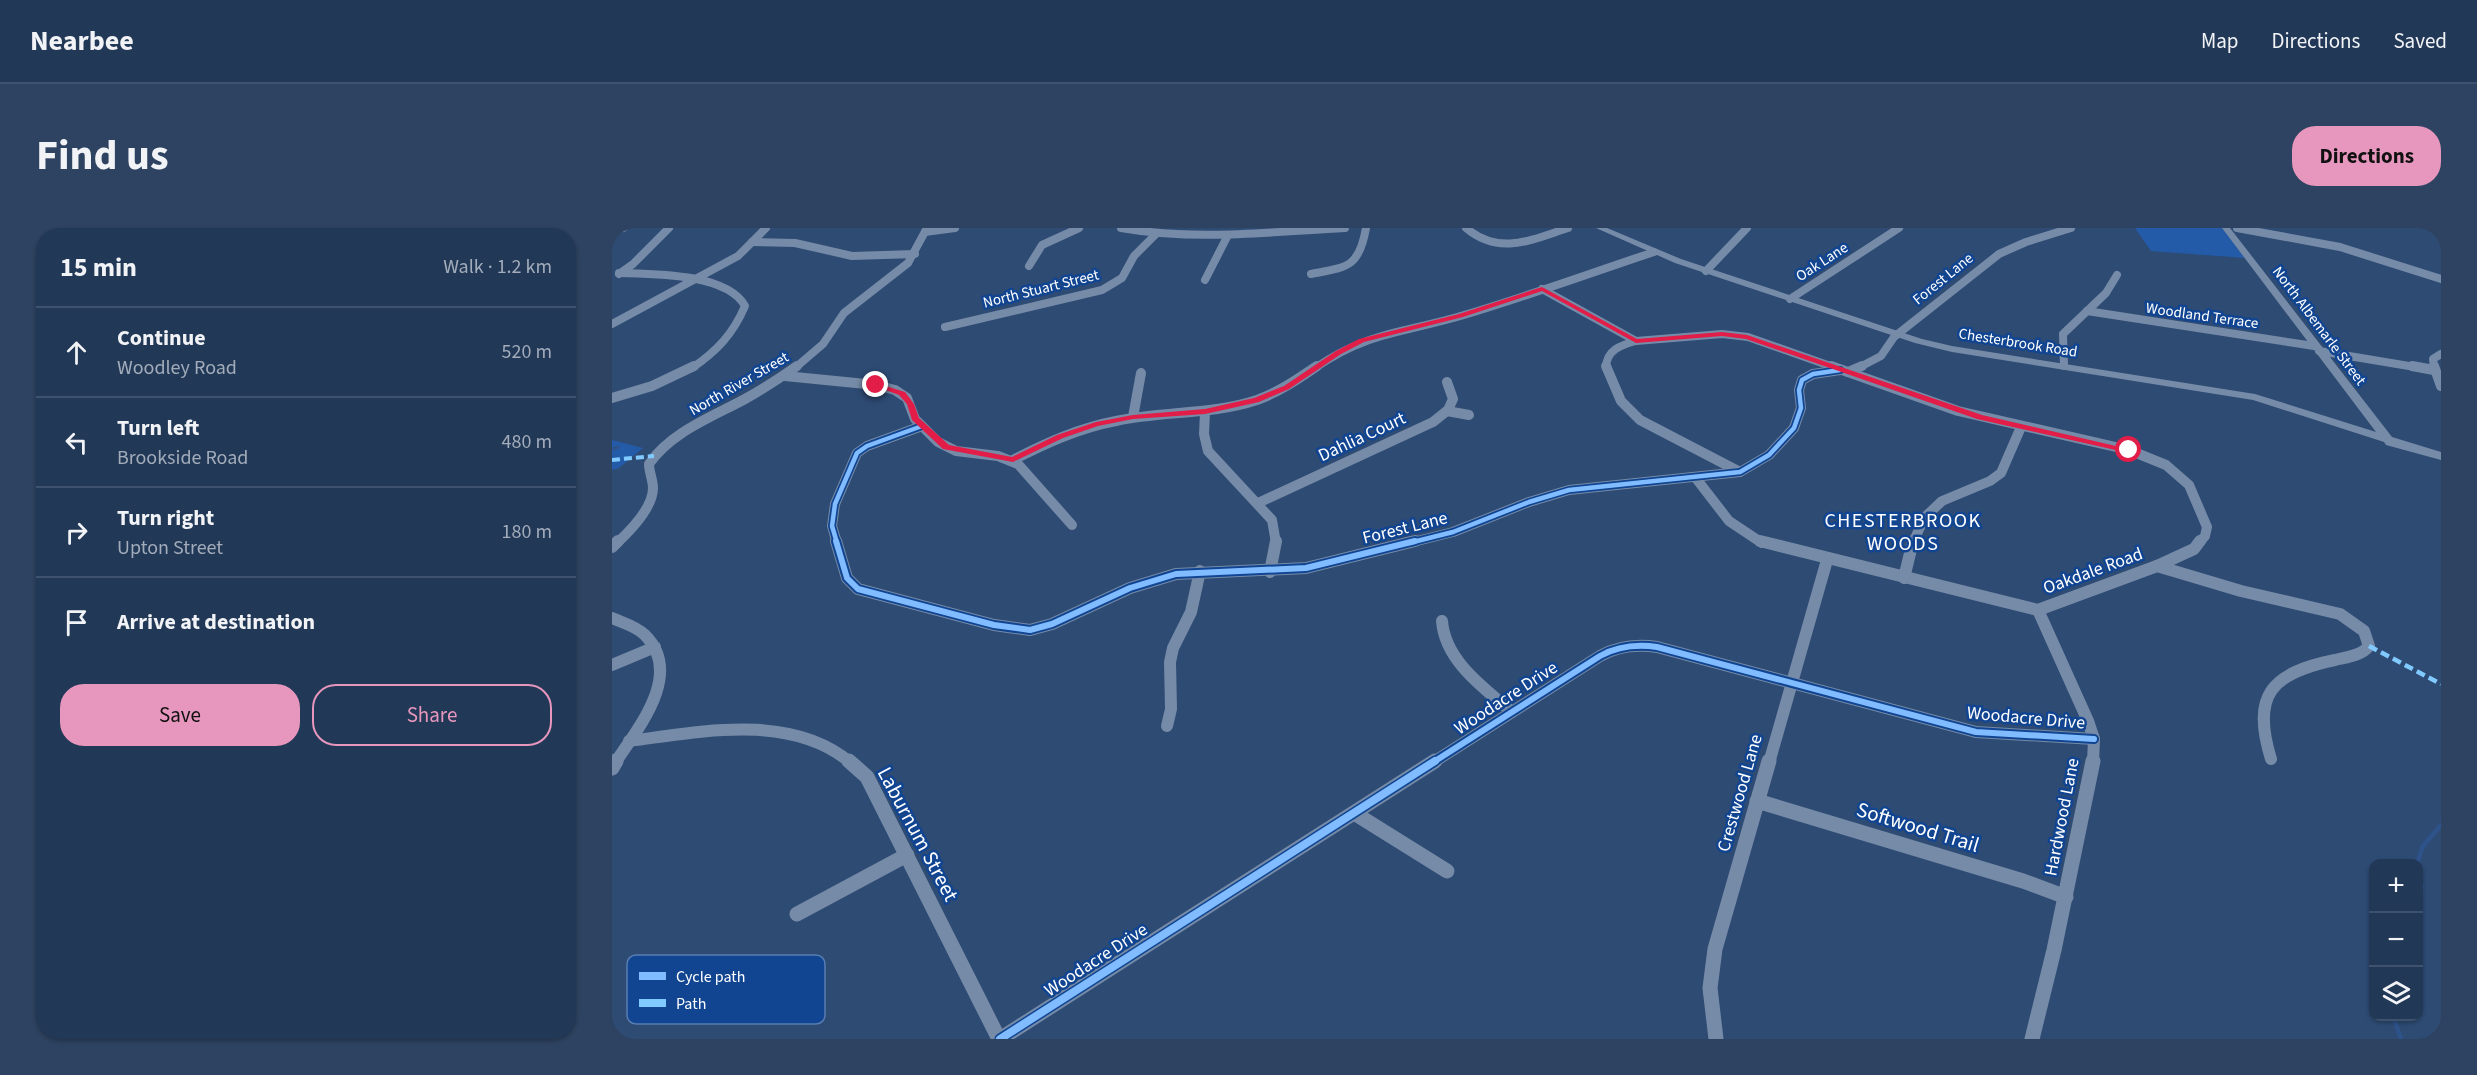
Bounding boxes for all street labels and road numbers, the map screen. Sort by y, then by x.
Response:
street label: Oak Lane [1792,237,1852,287]
street label: Forest Lane [1908,248,1978,310]
street label: North Albemarle Street [2267,262,2371,390]
street label: North Stuart Street [981,264,1101,314]
street label: Woodland Terrace [2144,298,2260,334]
street label: Chesterbrook Road [1957,323,2079,363]
street label: North River Street [685,347,793,421]
street label: Dahlia Court [1314,406,1410,468]
street label: Forest Lane [1360,505,1450,551]
street label: Oakdale Road [2040,541,2146,601]
street label: Woodacre Drive [1449,655,1563,741]
street label: Woodacre Drive [1966,700,2086,736]
street label: Crestwood Lane [1711,731,1769,855]
street label: Hardwood Lane [2038,756,2086,878]
street label: Laburnum Street [870,762,966,906]
street label: Softwood Trail [1853,794,1983,860]
street label: Woodacre Drive [1039,917,1153,1003]

